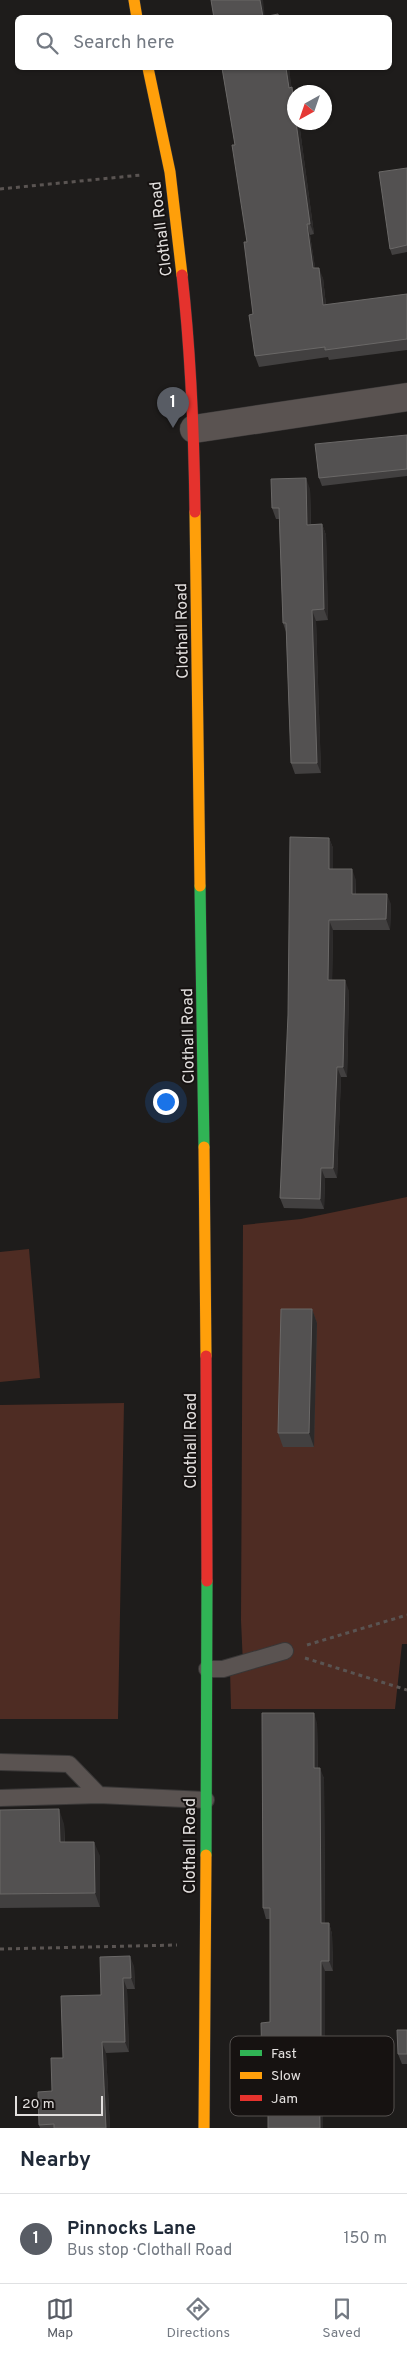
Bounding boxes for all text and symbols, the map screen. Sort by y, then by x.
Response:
search box [15,15,392,70]
icon: search [33,29,61,57]
text: Search here [73,31,175,55]
north arrow [287,85,332,130]
street label: Clothall Road [146,180,178,277]
pin: 1 [157,387,189,428]
street label: Clothall Road [172,583,194,679]
street label: Clothall Road [178,988,200,1084]
your location [153,1089,179,1115]
street label: Clothall Road [182,1393,202,1489]
street label: Clothall Road [181,1798,201,1894]
legend [230,2036,394,2116]
text: Fast [271,2046,297,2063]
text: Slow [271,2068,301,2085]
text: Jam [271,2091,298,2108]
scale bar [15,2093,102,2116]
text: 20 m [22,2096,55,2113]
text: Nearby [20,2147,91,2174]
text: Pinnocks Lane [67,2217,196,2241]
text: 1 [33,2229,39,2249]
text: 150 m [344,2229,387,2249]
text: Bus stop · Clothall Road [67,2241,232,2261]
tab: Map [46,2295,74,2342]
tab: Directions [166,2295,230,2342]
tab: Saved [322,2295,361,2342]

